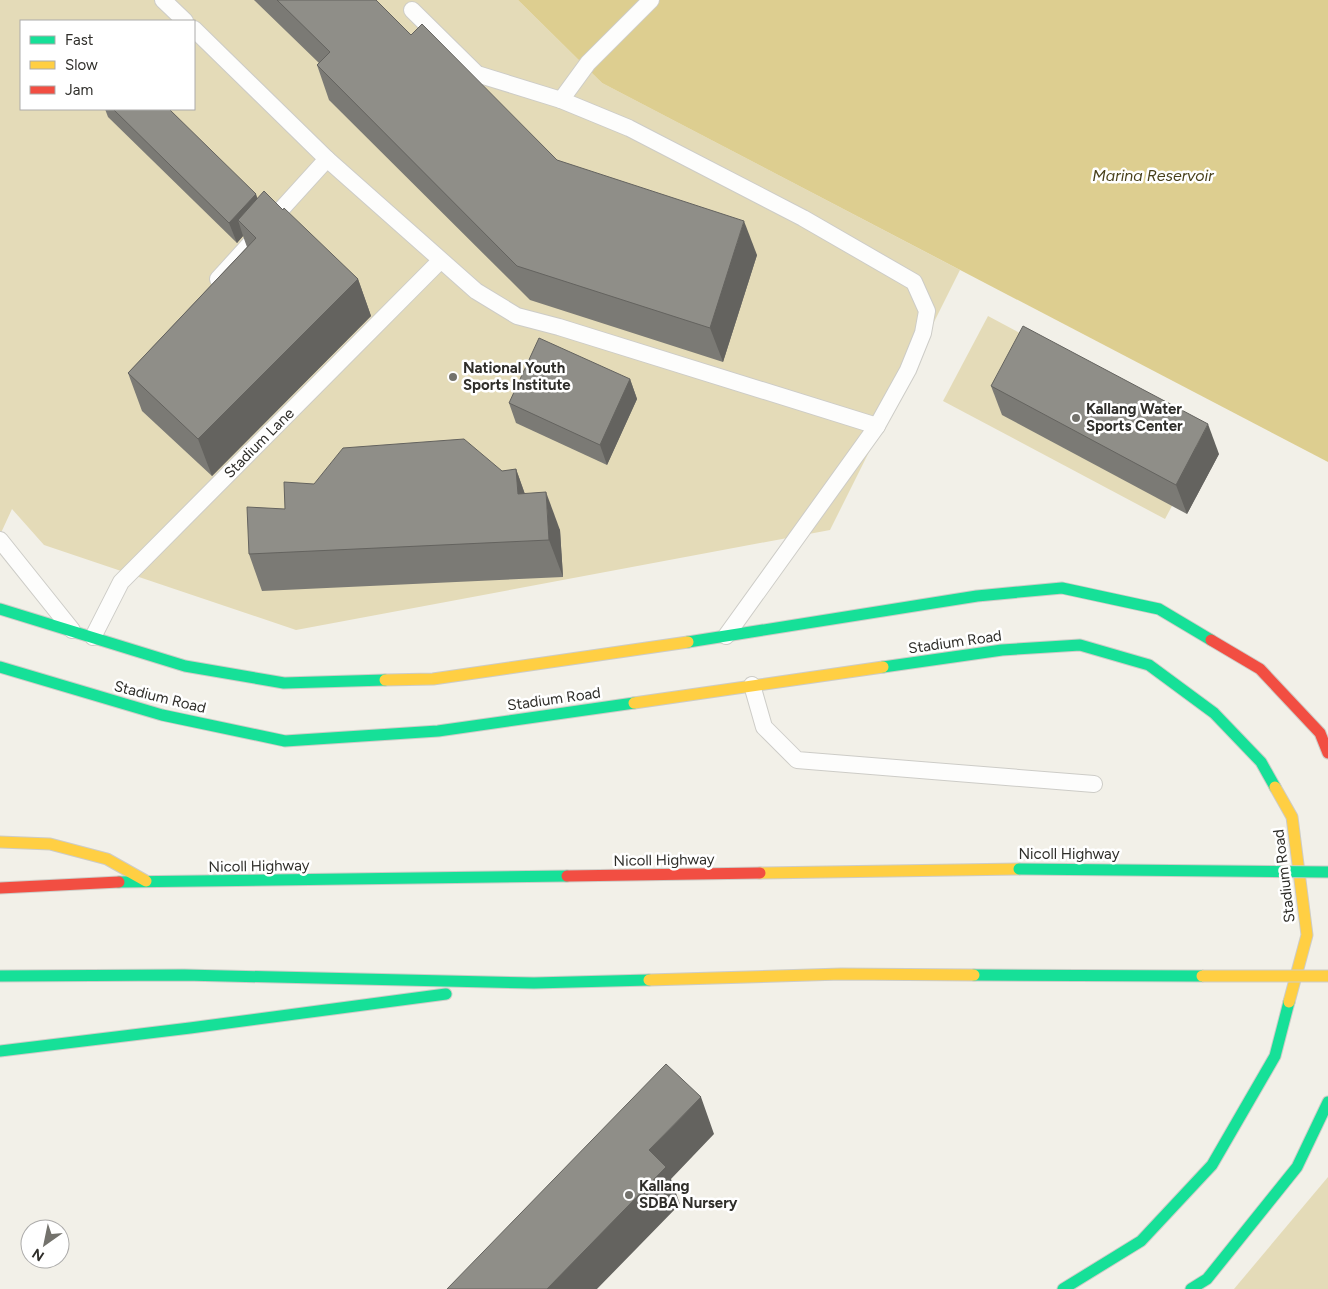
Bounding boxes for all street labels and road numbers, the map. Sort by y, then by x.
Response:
street label: Stadium Lane [220,404,298,482]
street label: Stadium Road [907,627,1003,657]
street label: Stadium Road [112,677,208,717]
street label: Stadium Road [506,684,602,714]
street label: Stadium Road [1269,828,1299,924]
street label: Nicoll Highway [1018,845,1120,863]
street label: Nicoll Highway [613,850,715,870]
street label: Nicoll Highway [208,856,310,876]

